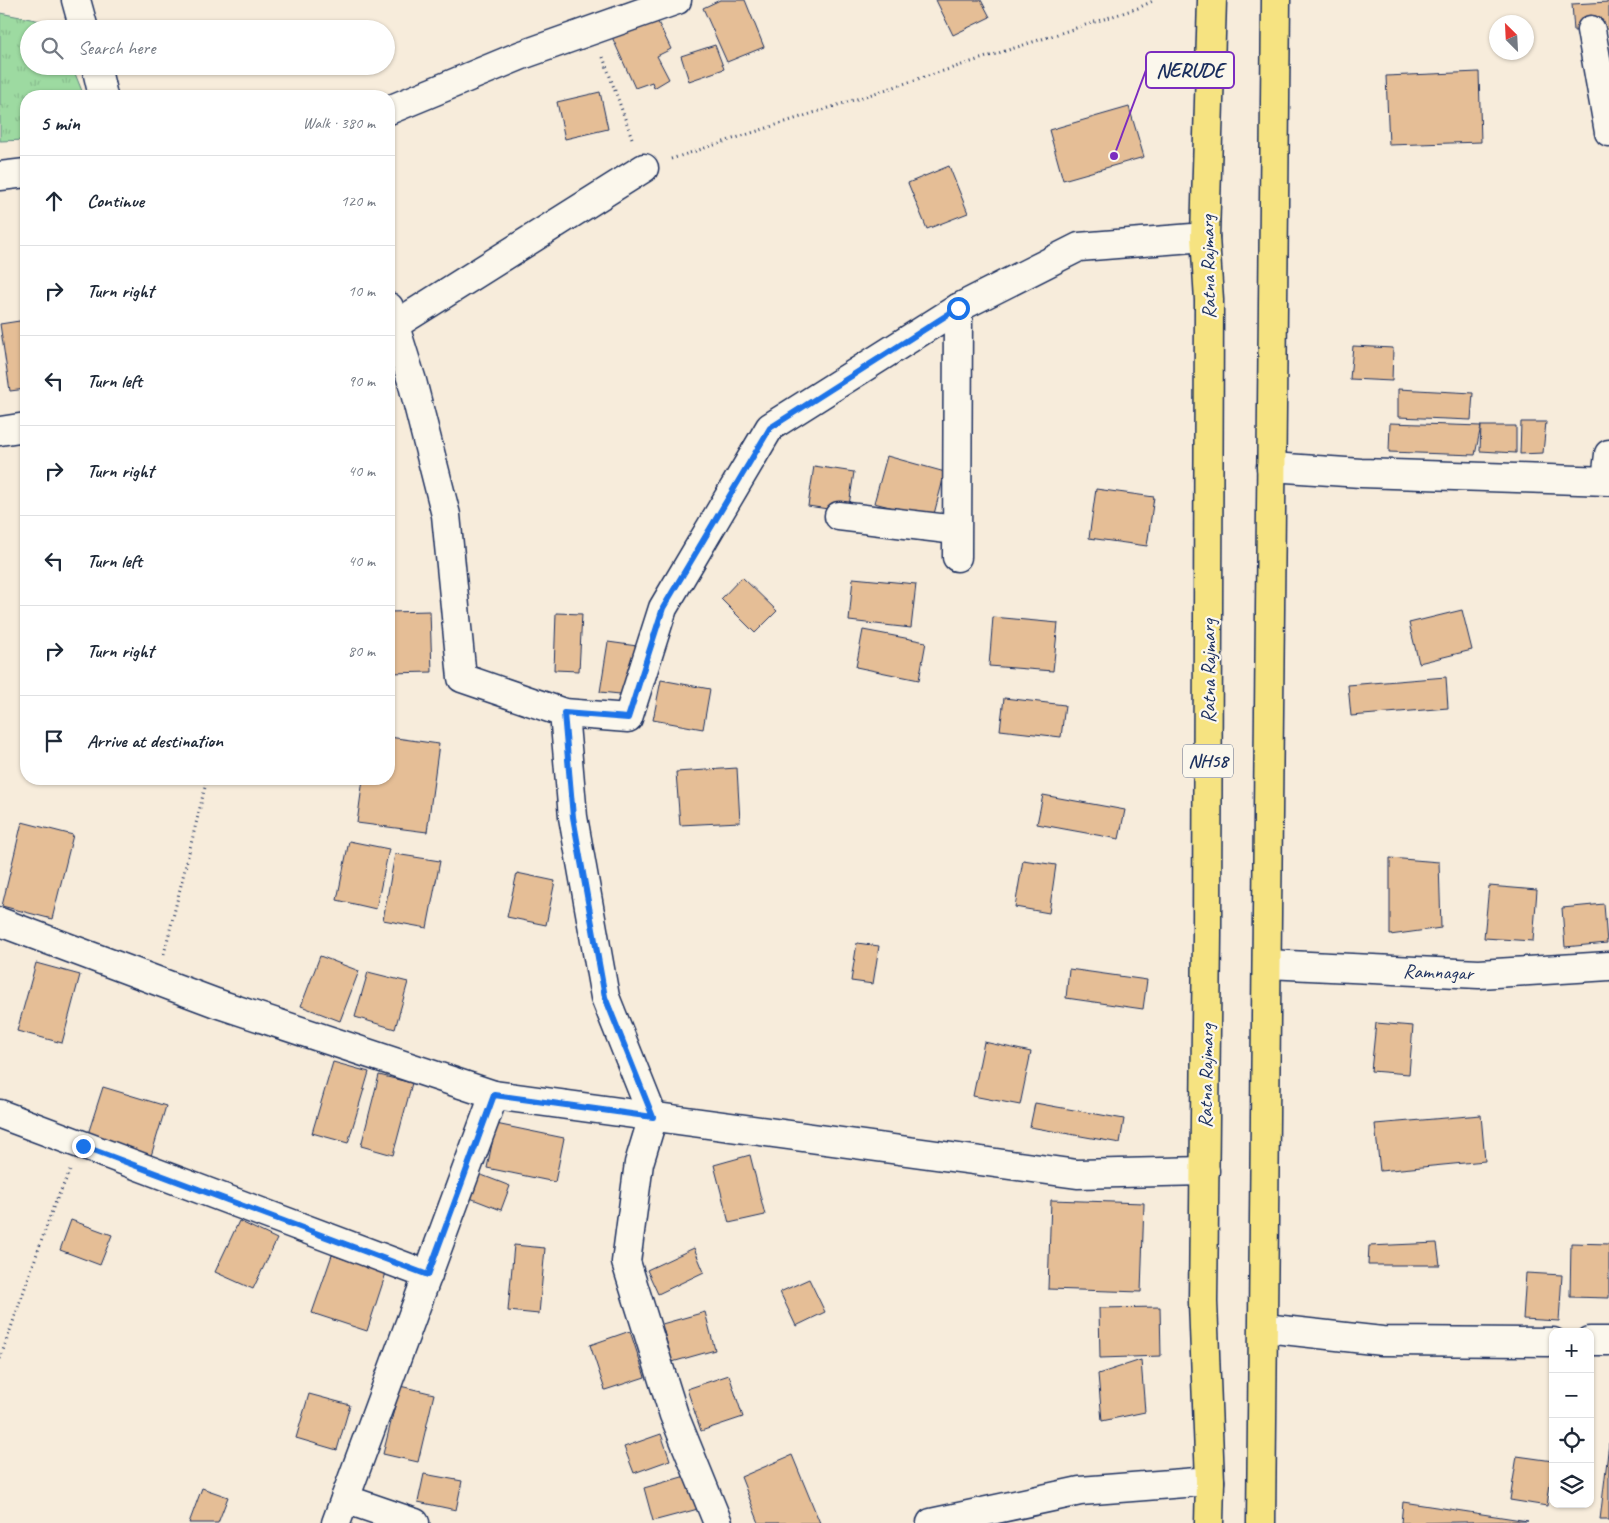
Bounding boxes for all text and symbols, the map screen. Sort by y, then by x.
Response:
north arrow [1489,15,1534,60]
search box [20,20,395,75]
icon: search [38,34,66,62]
text: Search here [78,36,155,60]
callout: NERUDE [1146,52,1234,88]
text: NERUDE [1156,57,1227,83]
text: 5 min [40,110,80,136]
text: Walk · 380 m [303,113,375,133]
icon: ahead [40,187,68,215]
text: Continue [87,189,144,213]
text: 120 m [341,191,375,211]
street label: Ratna Rajmarg [1195,213,1221,319]
icon: right [40,277,68,305]
text: Turn right [87,279,154,303]
text: 10 m [348,281,375,301]
route start [947,297,970,320]
icon: left [40,367,68,395]
text: Turn left [87,369,142,393]
text: 90 m [348,371,375,391]
icon: right [40,457,68,485]
text: Turn right [87,459,154,483]
text: 40 m [348,461,375,481]
icon: left [40,547,68,575]
text: Turn left [87,549,142,573]
text: 40 m [348,551,375,571]
street label: Ratna Rajmarg [1196,617,1221,723]
icon: right [40,637,68,665]
text: Turn right [87,639,154,663]
text: 80 m [348,641,375,661]
icon: arrive [40,727,68,755]
text: Arrive at destination [87,729,223,753]
road number: NH58 [1183,744,1233,778]
street label: Ramnagar [1403,958,1475,986]
street label: Ratna Rajmarg [1193,1022,1219,1128]
route end [72,1135,95,1158]
map controls [1549,1328,1594,1508]
button: + [1549,1328,1594,1373]
button: − [1549,1373,1594,1418]
button: locate [1549,1418,1594,1463]
button: layers [1549,1463,1594,1508]

